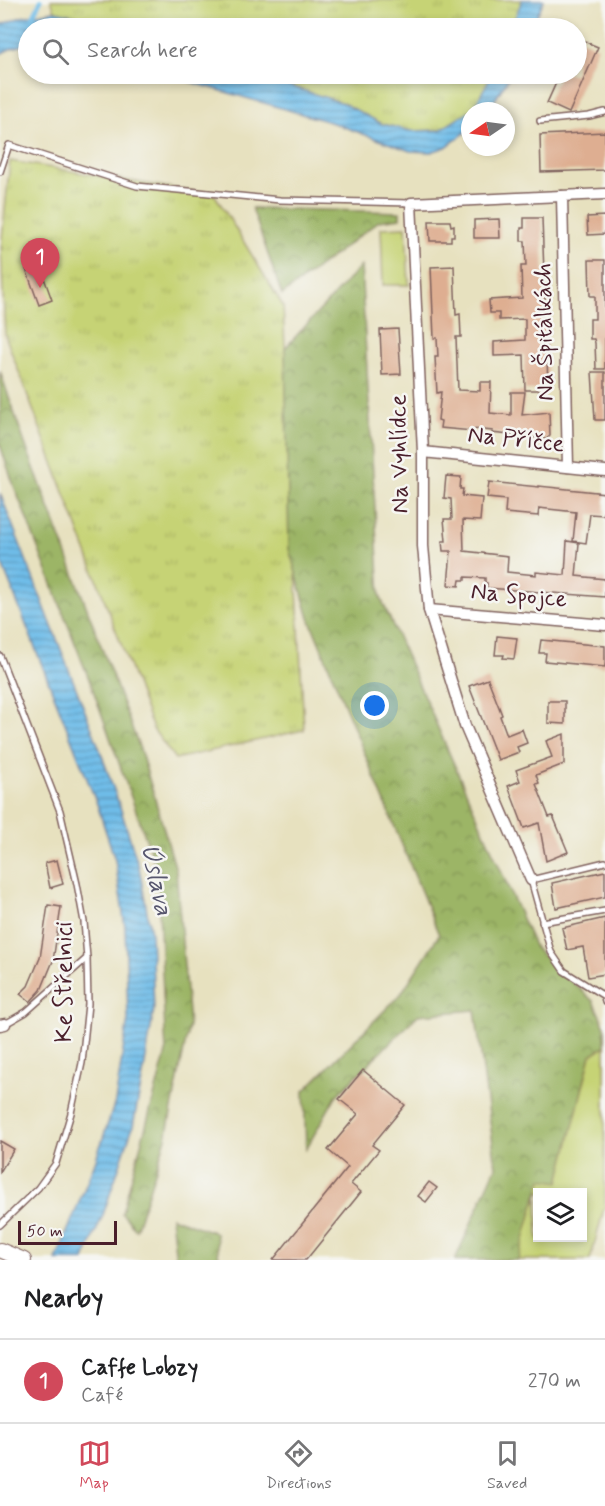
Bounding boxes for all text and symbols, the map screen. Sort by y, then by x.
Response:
search box [18,18,587,84]
icon: search [39,35,72,68]
text: Search here [87,37,198,65]
north arrow [461,102,515,156]
pin: 1 [20,238,60,288]
street label: Na Špitálkách [528,263,562,401]
street label: Na Vyhlídce [383,394,417,514]
street label: Na Příčce [466,420,566,461]
street label: Na Spojce [469,576,569,616]
your location [360,691,389,720]
water label: Úslava [132,839,180,919]
street label: Ke Střelnici [49,921,80,1043]
map controls [533,1188,587,1242]
button: layers [533,1188,587,1242]
scale bar [18,1218,117,1246]
text: 50 m [27,1221,63,1242]
text: Nearby [24,1282,103,1316]
text: Caffe Lobzy [81,1354,198,1382]
text: 1 [39,1368,48,1395]
text: 270 m [528,1368,581,1395]
text: Café [81,1382,123,1409]
tab: Map [78,1437,111,1494]
tab: Directions [266,1437,332,1494]
tab: Saved [487,1437,527,1494]

